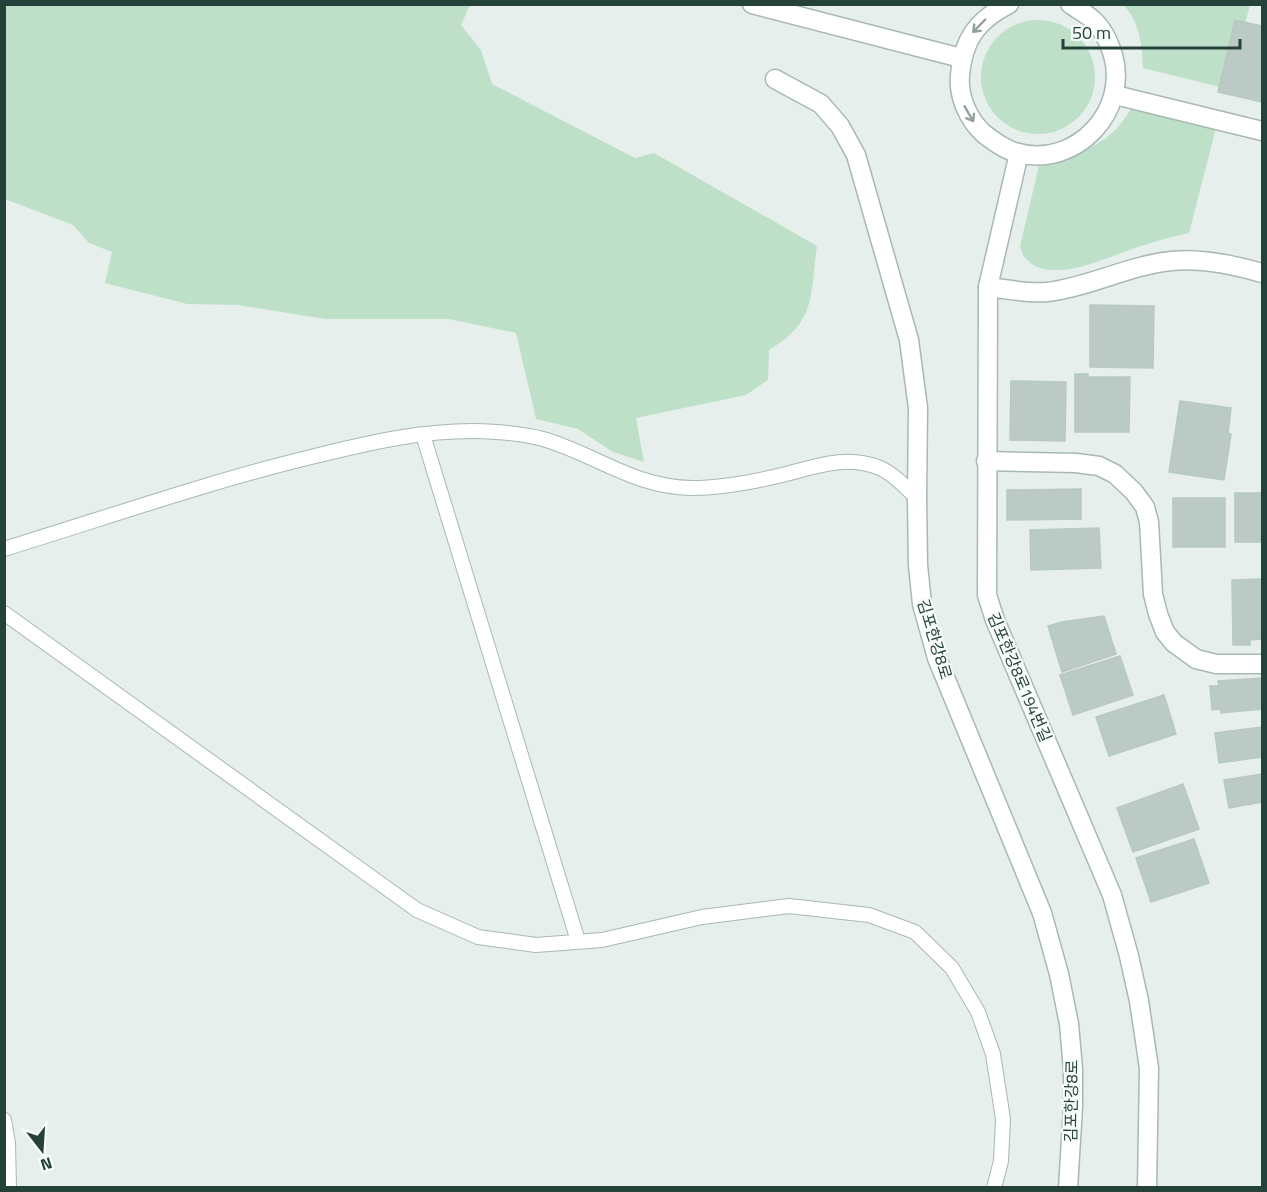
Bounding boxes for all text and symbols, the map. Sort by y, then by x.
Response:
scale bar [1063,12,1240,50]
one-way arrow [972,18,986,33]
text: 50 m [1072,19,1111,46]
one-way arrow [964,105,976,122]
street label: 김포한강8로 [911,596,959,682]
street label: 김포한강8로194번길 [982,608,1058,746]
street label: 김포한강8로 [1058,1059,1084,1142]
north arrow [12,1120,72,1180]
text: N [38,1151,55,1177]

